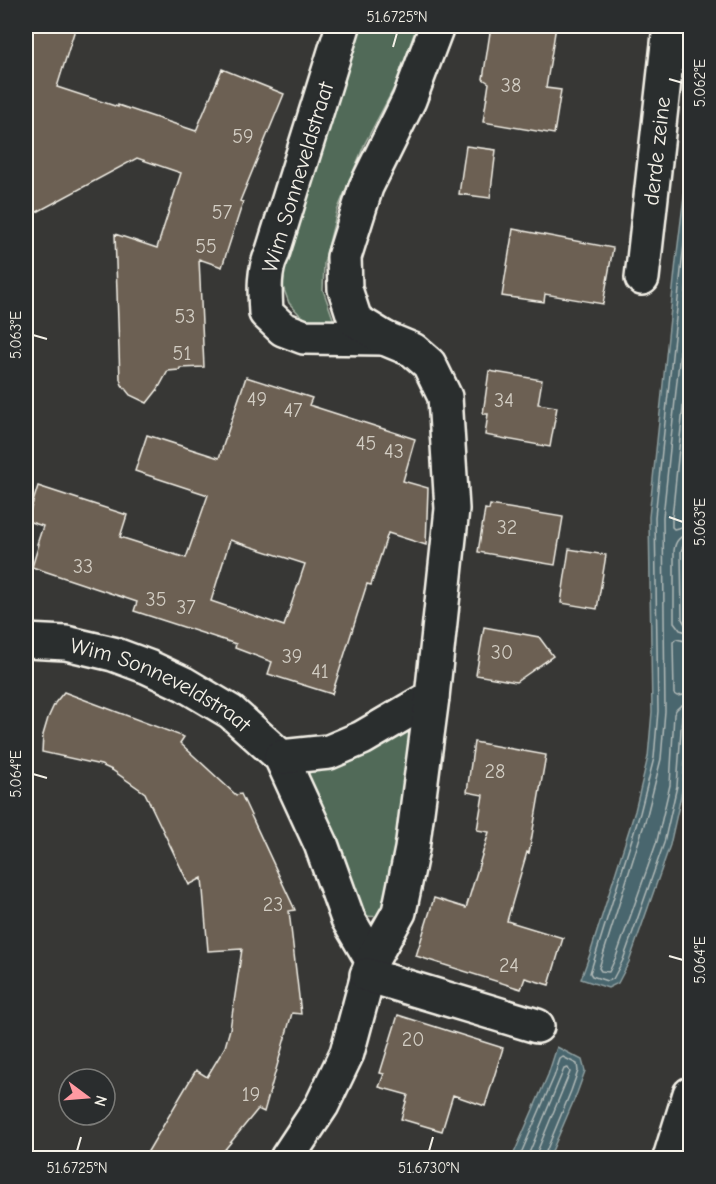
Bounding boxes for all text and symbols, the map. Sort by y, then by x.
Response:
text: 51.6725°N [366,8,428,26]
text: 5.062°E [691,59,709,107]
house number: 38 [501,74,521,97]
street label: Wim Sonneveldstraat [257,78,340,276]
street label: derde zeine [638,95,676,207]
house number: 59 [232,125,254,148]
house number: 57 [212,201,233,224]
house number: 55 [195,235,217,258]
house number: 53 [175,305,195,328]
text: 5.063°E [7,311,25,359]
house number: 51 [173,342,191,365]
house number: 49 [247,388,267,411]
house number: 34 [494,389,514,412]
house number: 47 [283,399,303,422]
house number: 45 [356,432,376,455]
house number: 43 [384,440,404,463]
text: 5.063°E [691,498,709,546]
house number: 32 [497,516,517,539]
house number: 33 [73,555,93,578]
house number: 35 [146,588,166,611]
house number: 37 [176,596,196,619]
street label: Wim Sonneveldstraat [68,632,256,738]
house number: 30 [491,641,513,664]
house number: 39 [282,645,302,668]
house number: 41 [311,660,329,683]
text: 5.064°E [7,750,25,798]
house number: 28 [485,760,505,783]
house number: 23 [263,893,283,916]
text: 5.064°E [691,936,709,984]
house number: 24 [499,954,519,977]
house number: 20 [402,1028,424,1051]
north arrow [57,1067,117,1127]
house number: 19 [242,1083,260,1106]
text: N [90,1093,111,1108]
text: 51.6725°N [46,1159,108,1177]
text: 51.6730°N [398,1159,460,1177]

